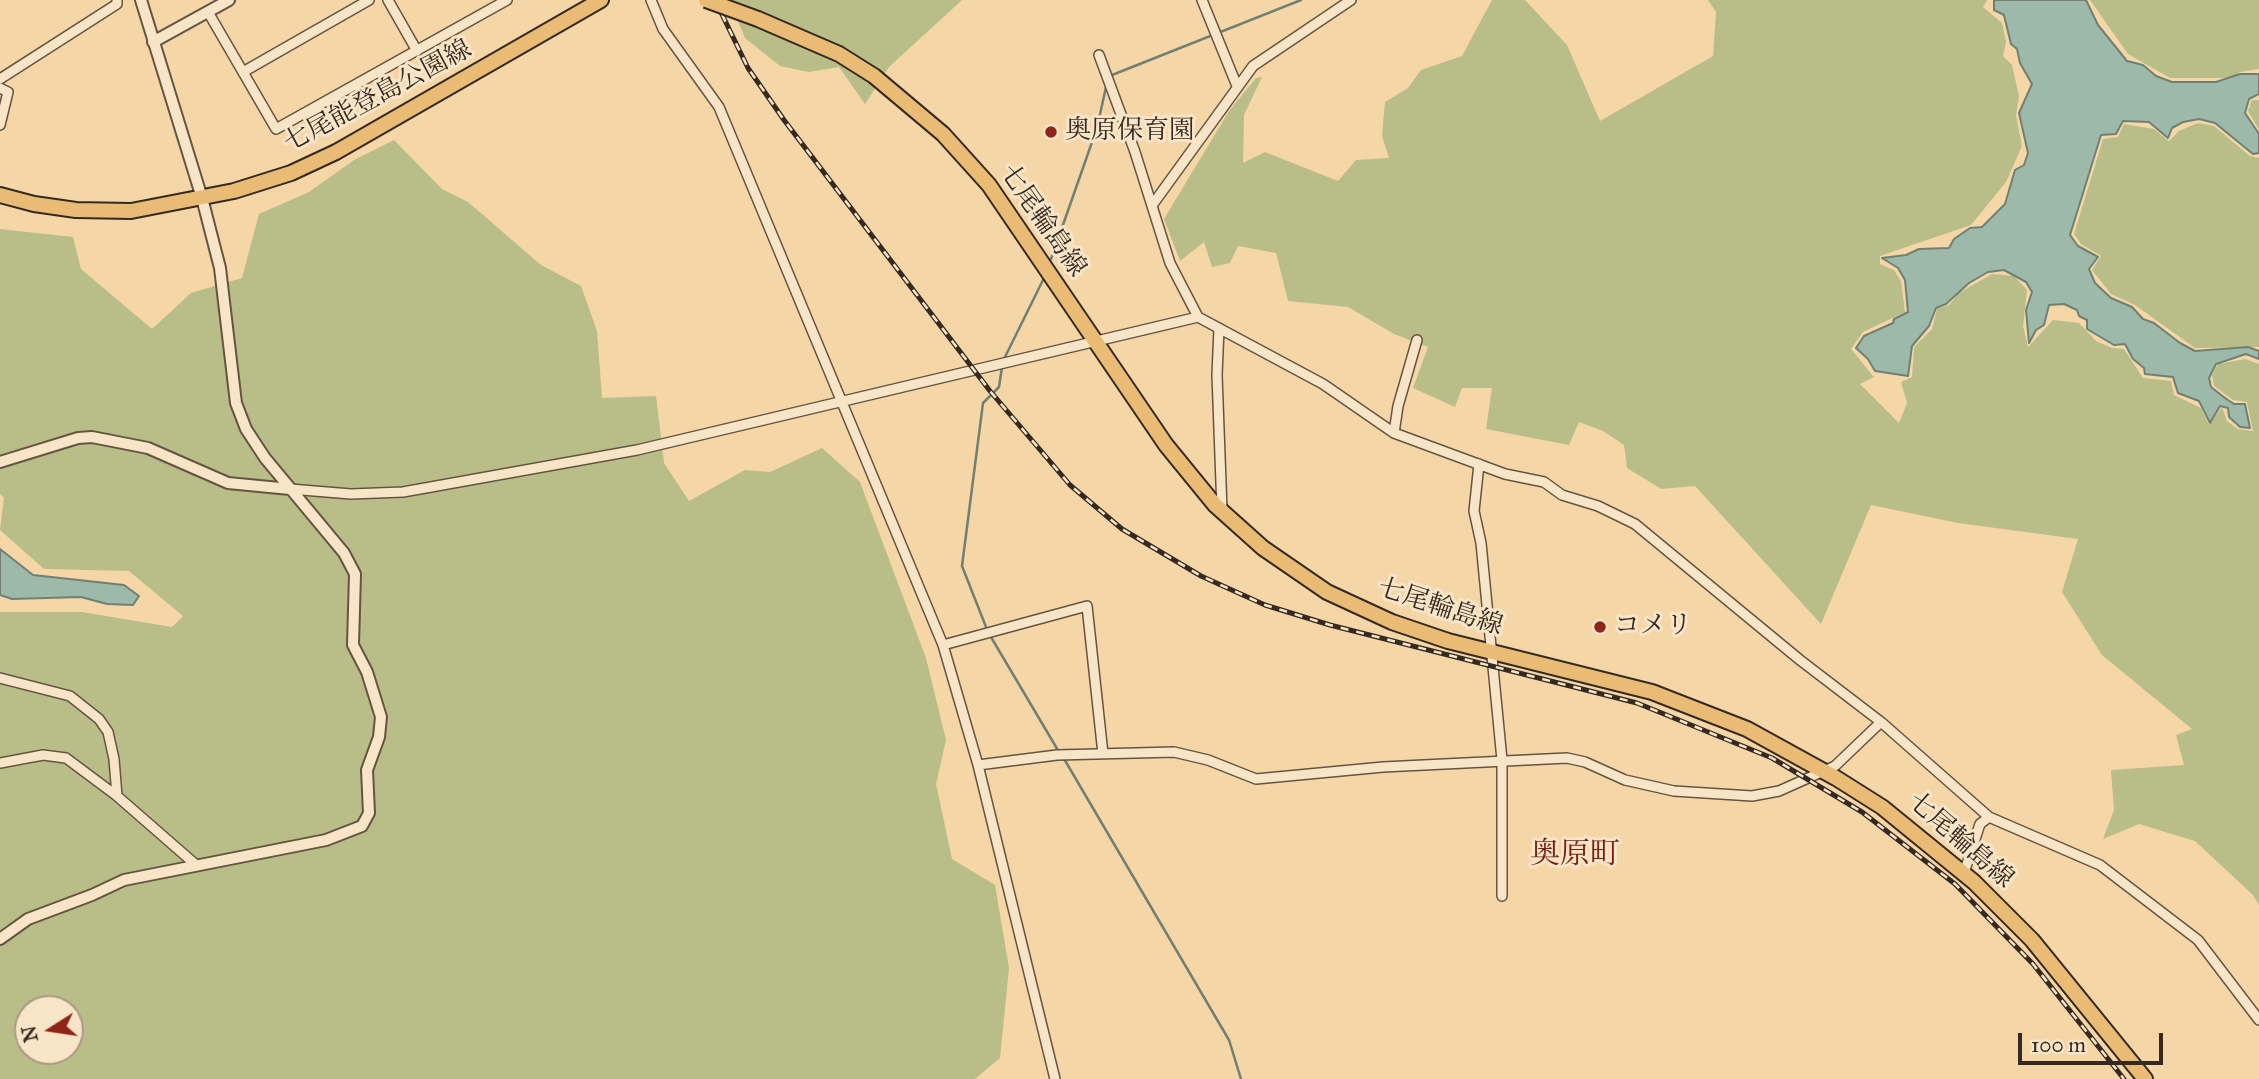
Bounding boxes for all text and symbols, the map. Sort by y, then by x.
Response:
street label: 七尾能登島公園線 [279,34,477,160]
place label: 奥原保育園 [1065,116,1195,148]
marker: 奥原保育園 [1043,124,1059,140]
street label: 七尾輪島線 [992,159,1092,283]
street label: 七尾輪島線 [1373,573,1507,643]
place label: コメリ [1614,611,1692,643]
marker: コメリ [1592,619,1608,635]
street label: 七尾輪島線 [1901,787,2019,895]
district label: 奥原町 [1530,838,1620,874]
north arrow [14,995,84,1065]
scale bar [2021,1020,2166,1064]
text: N [17,1024,43,1044]
text: 100 m [2031,1032,2086,1058]

